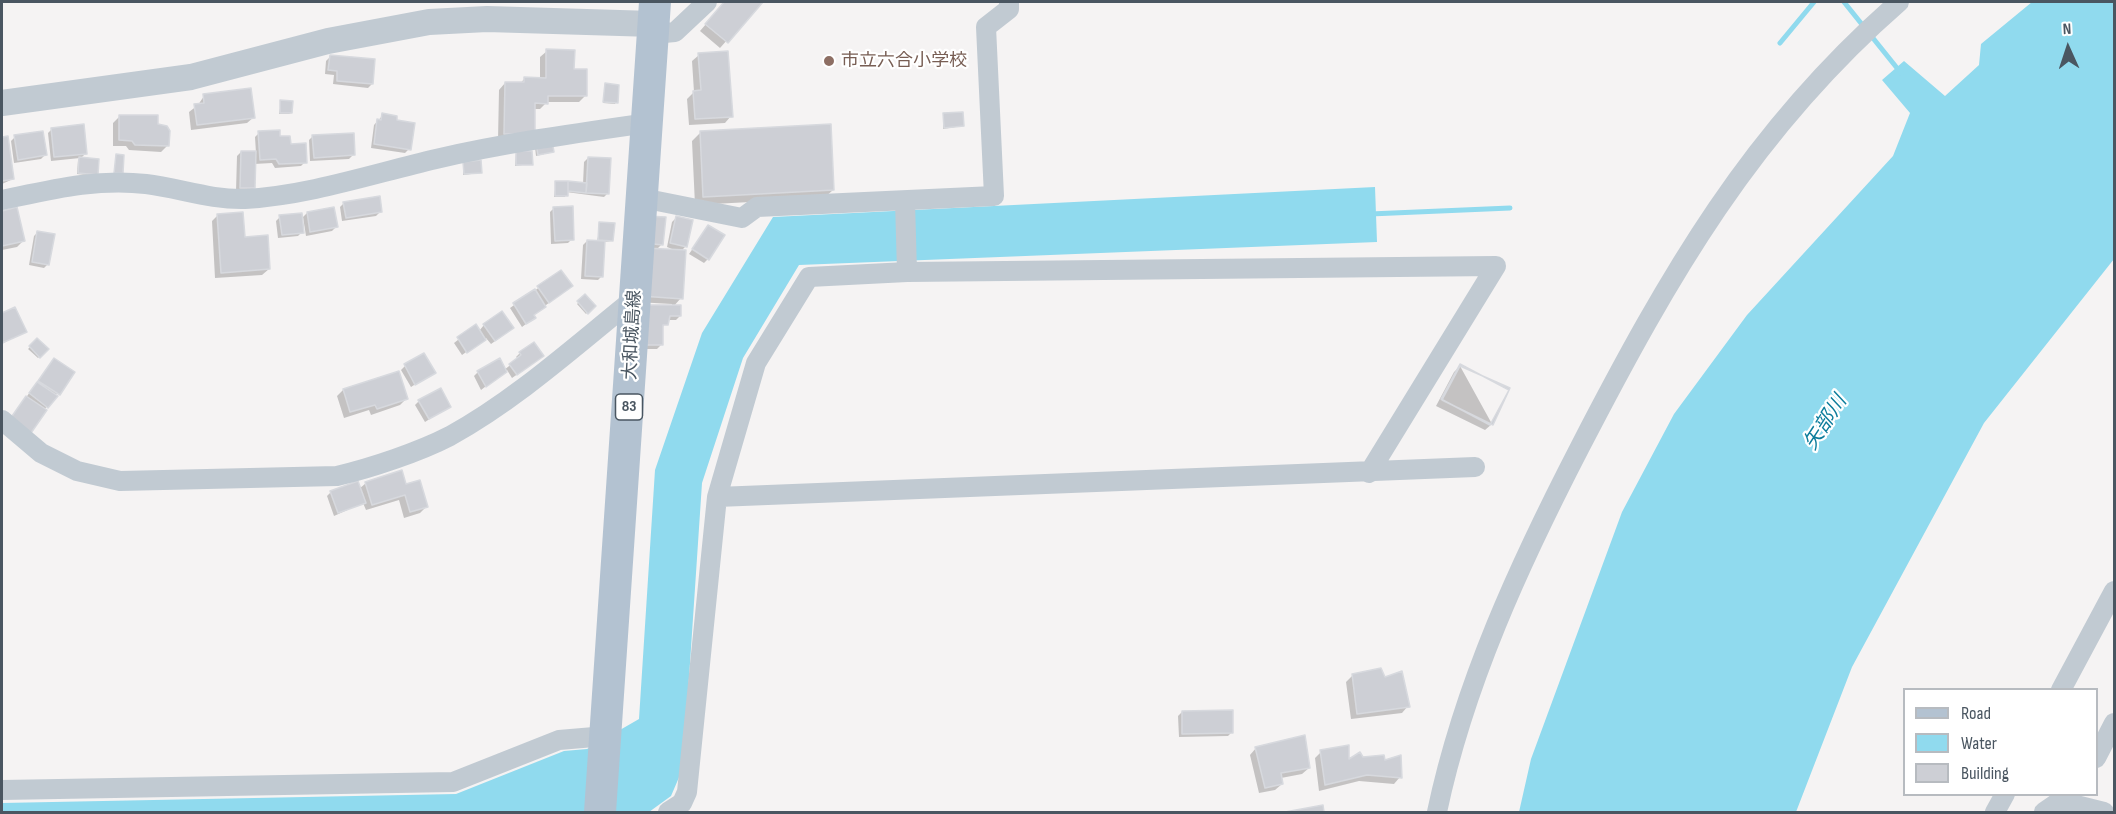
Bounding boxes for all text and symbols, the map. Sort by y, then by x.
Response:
north arrow [2038,18,2098,78]
text: N [2062,20,2072,39]
place label: 市立六合小学校 [841,50,967,72]
marker: 市立六合小学校 [822,54,836,68]
street label: 大和城島線 [620,289,646,381]
water label: 矢部川 [1800,391,1852,455]
road number: 83 [616,394,642,420]
legend [1903,688,2098,796]
text: Road [1961,703,1991,724]
text: Water [1961,733,1997,754]
text: Building [1961,763,2009,784]

